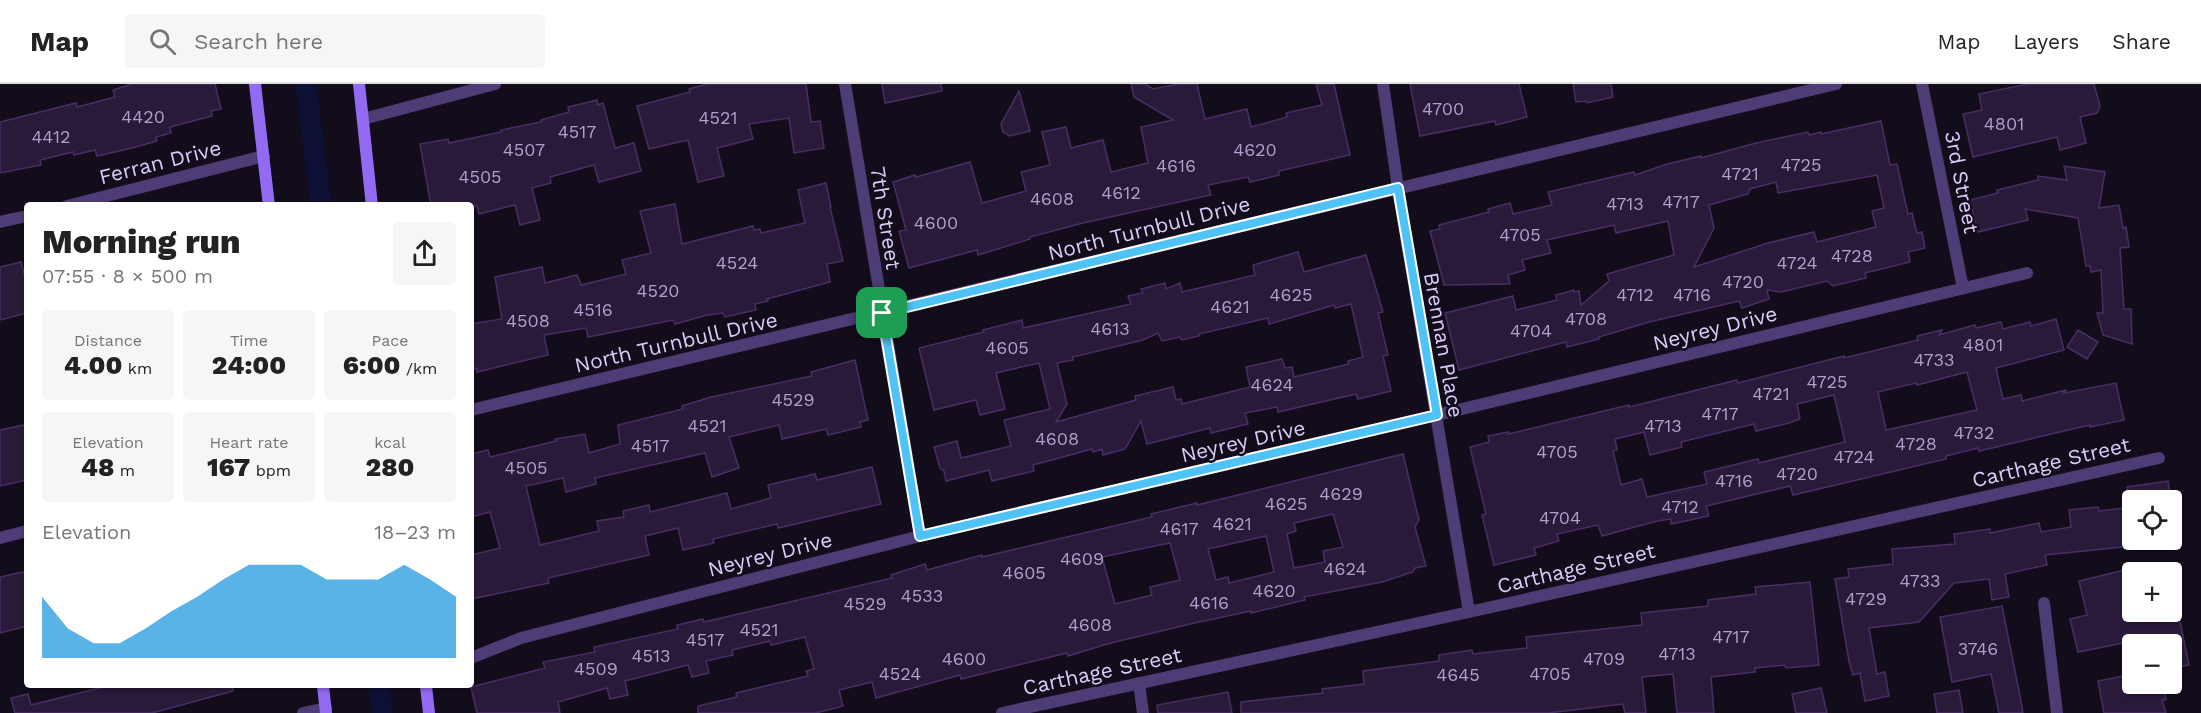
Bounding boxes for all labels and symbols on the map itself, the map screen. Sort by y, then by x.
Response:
house number: 4700 [1422,98,1464,119]
house number: 4420 [121,106,165,127]
house number: 4521 [699,107,738,128]
house number: 4801 [1984,113,2024,134]
house number: 4517 [558,121,596,142]
house number: 4412 [31,126,71,147]
street label: 3rd Street [1940,129,1984,236]
street label: Ferran Drive [96,135,224,189]
house number: 4507 [503,139,545,160]
house number: 4620 [1233,139,1277,160]
house number: 4725 [1780,154,1822,175]
house number: 4616 [1156,155,1196,176]
house number: 4721 [1721,163,1759,184]
street label: 7th Street [866,165,907,271]
house number: 4505 [458,166,502,187]
house number: 4612 [1101,182,1141,203]
house number: 4608 [1030,188,1074,209]
street label: North Turnbull Drive [1045,191,1253,265]
house number: 4717 [1662,191,1700,212]
house number: 4713 [1606,193,1644,214]
house number: 4600 [914,212,958,233]
house number: 4705 [1499,224,1541,245]
house number: 4728 [1831,245,1873,266]
house number: 4524 [716,252,758,273]
house number: 4724 [1776,252,1818,273]
street label: Brennan Place [1419,270,1469,420]
house number: 4720 [1722,271,1764,292]
house number: 4520 [636,280,680,301]
house number: 4625 [1270,284,1312,305]
house number: 4712 [1616,284,1654,305]
house number: 4716 [1673,284,1711,305]
pin [856,287,907,338]
house number: 4621 [1210,296,1250,317]
house number: 4516 [573,299,613,320]
street label: Neyrey Drive [1650,300,1780,356]
street label: North Turnbull Drive [572,306,780,378]
house number: 4708 [1565,308,1607,329]
house number: 4508 [506,310,550,331]
house number: 4613 [1090,318,1130,339]
house number: 4704 [1510,320,1552,341]
house number: 4801 [1963,334,2003,355]
house number: 4605 [985,337,1029,358]
house number: 4733 [1913,349,1955,370]
house number: 4725 [1806,371,1848,392]
house number: 4624 [1251,374,1293,395]
house number: 4721 [1752,383,1790,404]
house number: 4529 [771,389,815,410]
house number: 4717 [1701,403,1739,424]
house number: 4521 [688,415,727,436]
street label: Neyrey Drive [1178,415,1308,467]
house number: 4713 [1644,415,1682,436]
house number: 4732 [1953,422,1995,443]
house number: 4608 [1035,428,1079,449]
street label: Carthage Street [1969,432,2133,492]
house number: 4728 [1895,433,1937,454]
house number: 4517 [631,435,669,456]
house number: 4705 [1536,441,1578,462]
house number: 4724 [1833,446,1875,467]
house number: 4505 [504,457,548,478]
house number: 4720 [1776,463,1818,484]
house number: 4716 [1715,470,1753,491]
house number: 4629 [1319,483,1363,504]
house number: 4625 [1265,493,1307,514]
house number: 4712 [1661,496,1699,517]
house number: 4704 [1539,507,1581,528]
house number: 4621 [1212,513,1252,534]
house number: 4617 [1159,518,1199,539]
street label: Neyrey Drive [705,526,835,582]
street label: Carthage Street [1494,538,1658,598]
house number: 4609 [1060,548,1104,569]
house number: 4624 [1324,558,1366,579]
house number: 4605 [1002,562,1046,583]
house number: 4733 [1899,570,1941,591]
house number: 4620 [1252,580,1296,601]
house number: 4533 [901,585,943,606]
house number: 4729 [1845,588,1887,609]
house number: 4616 [1189,592,1229,613]
house number: 4529 [843,593,887,614]
house number: 4608 [1068,614,1112,635]
house number: 4521 [740,619,779,640]
house number: 4717 [1712,626,1750,647]
house number: 4517 [686,629,724,650]
house number: 3746 [1958,638,1998,659]
street label: Carthage Street [1020,642,1184,700]
house number: 4713 [1658,643,1696,664]
house number: 4513 [632,645,671,666]
house number: 4600 [942,648,986,669]
house number: 4709 [1583,648,1625,669]
house number: 4509 [574,658,618,679]
house number: 4524 [879,663,921,684]
house number: 4705 [1529,663,1571,684]
house number: 4645 [1436,664,1480,685]

